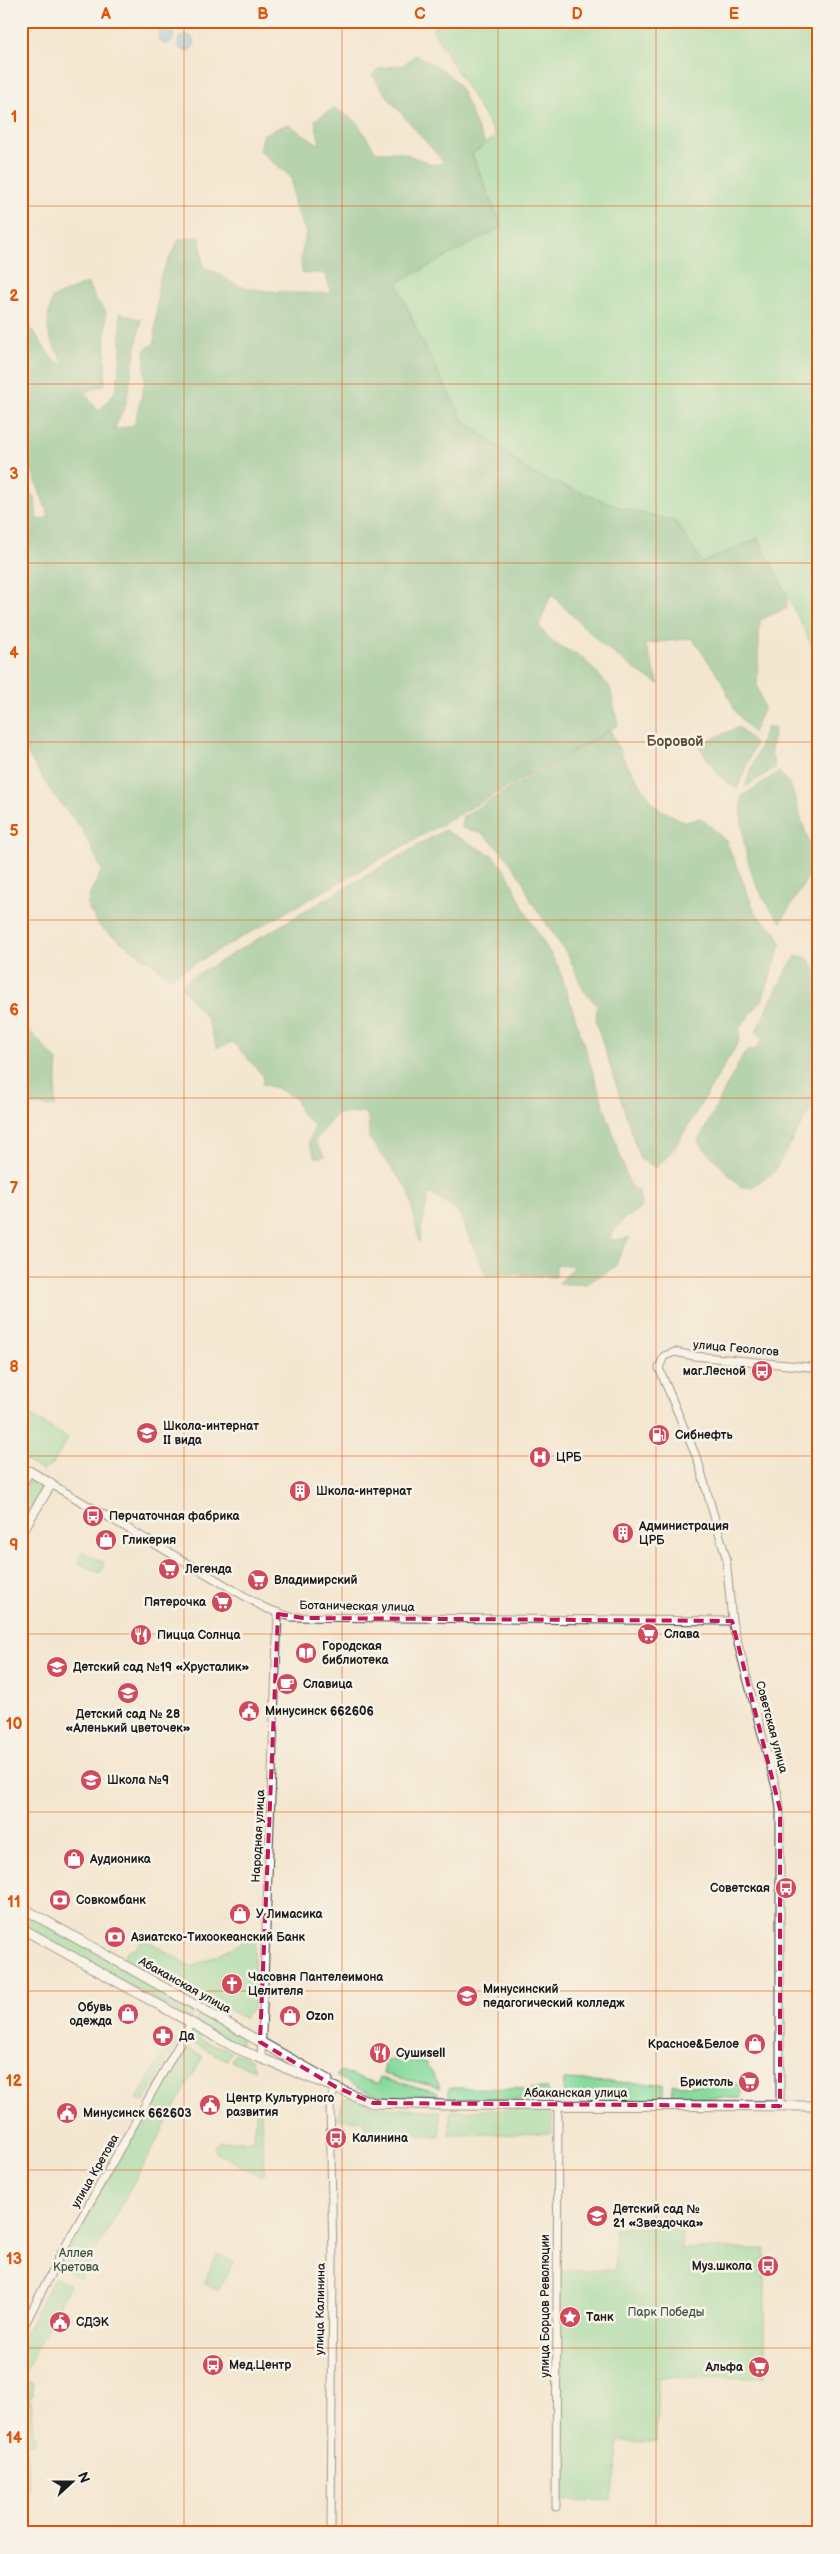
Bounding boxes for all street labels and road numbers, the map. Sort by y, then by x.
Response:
street label: улица Геологов [693,1337,780,1360]
street label: Ботаническая улица [299,1598,415,1615]
street label: Советская улица [752,1679,791,1775]
street label: Народная улица [249,1789,268,1883]
street label: Абаканская улица [135,1953,234,2017]
street label: Абаканская улица [523,2086,628,2101]
street label: улица Кретова [68,2132,123,2211]
street label: улица Борцов Революции [538,2234,553,2378]
street label: улица Калинина [312,2263,329,2355]

